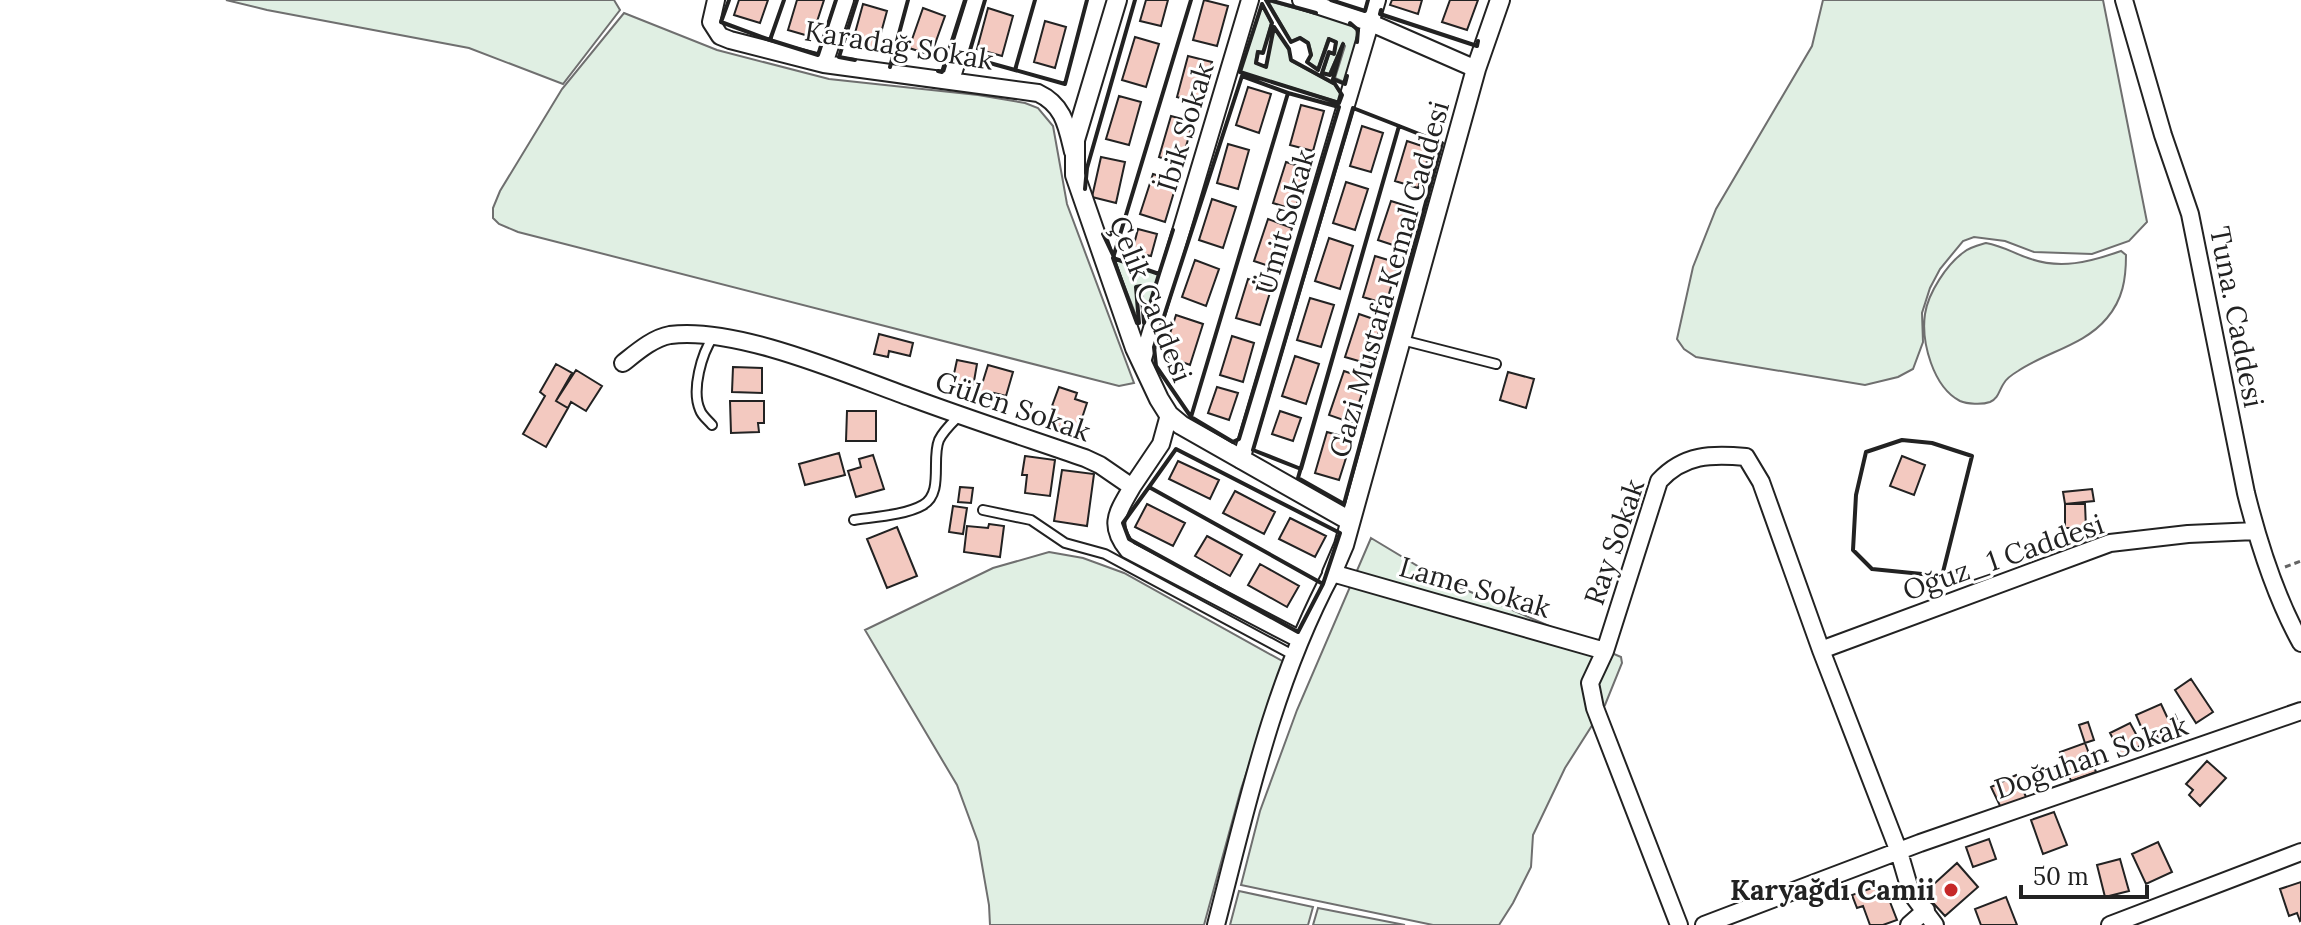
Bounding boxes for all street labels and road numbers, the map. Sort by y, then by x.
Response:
street label: Karadağ Sokak [802,12,996,78]
street label: İbik Sokak [1148,58,1222,196]
street label: Gazi Mustafa Kemal Caddesi [1321,97,1457,461]
street label: Ümit Sokak [1247,145,1323,299]
street label: Çelik Caddesi [1101,211,1201,387]
street label: Tuna. Caddesi [2202,224,2272,410]
street label: Gülen Sokak [931,363,1095,449]
street label: Ray Sokak [1576,474,1652,610]
street label: Oğuz_1 Caddesi [1898,506,2108,608]
street label: Lame Sokak [1395,548,1555,626]
street label: Doğuhan Sokak [1990,707,2192,807]

